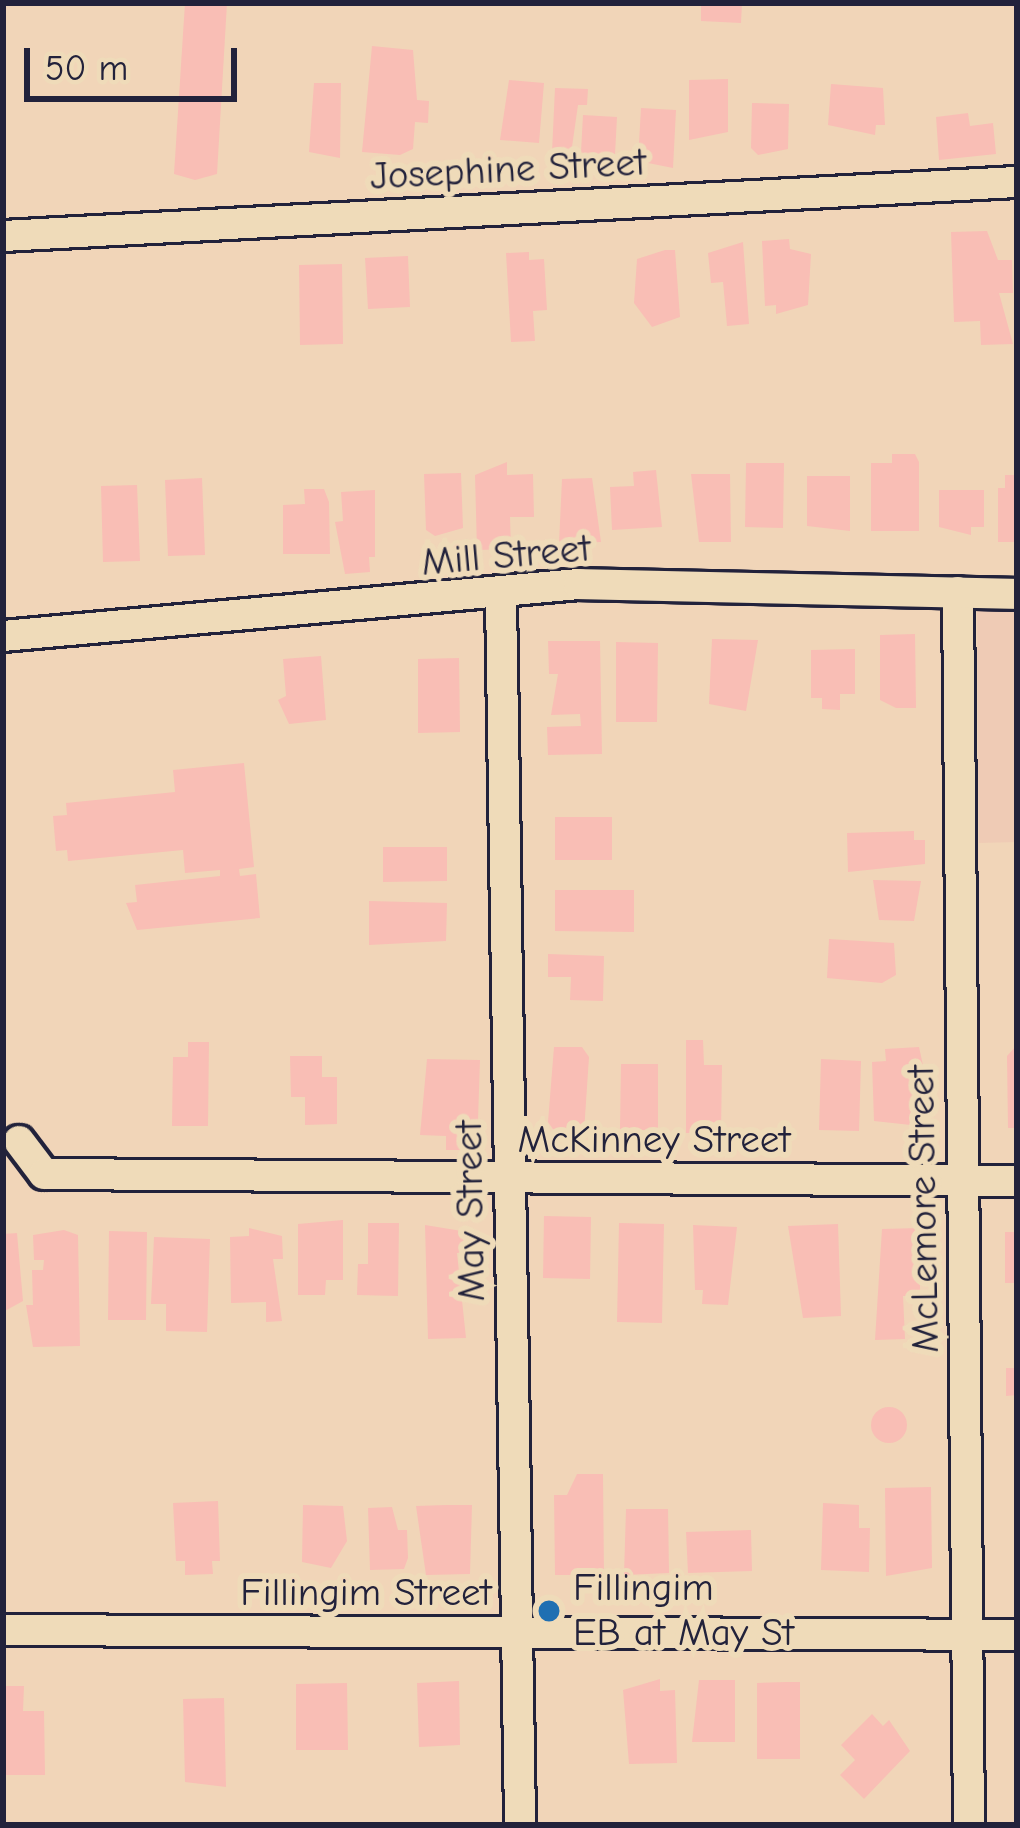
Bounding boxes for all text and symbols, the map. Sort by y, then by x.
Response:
scale bar [30,24,243,98]
text: 50 m [45,48,128,89]
street label: Josephine Street [369,139,647,201]
street label: Mill Street [420,525,592,587]
street label: McLemore Street [898,1065,950,1353]
street label: McKinney Street [518,1117,790,1163]
street label: May Street [446,1120,496,1302]
place label: Fillingim EB at May St [573,1566,794,1657]
street label: Fillingim Street [240,1570,492,1616]
marker: Fillingim EB at May St [536,1598,562,1624]

